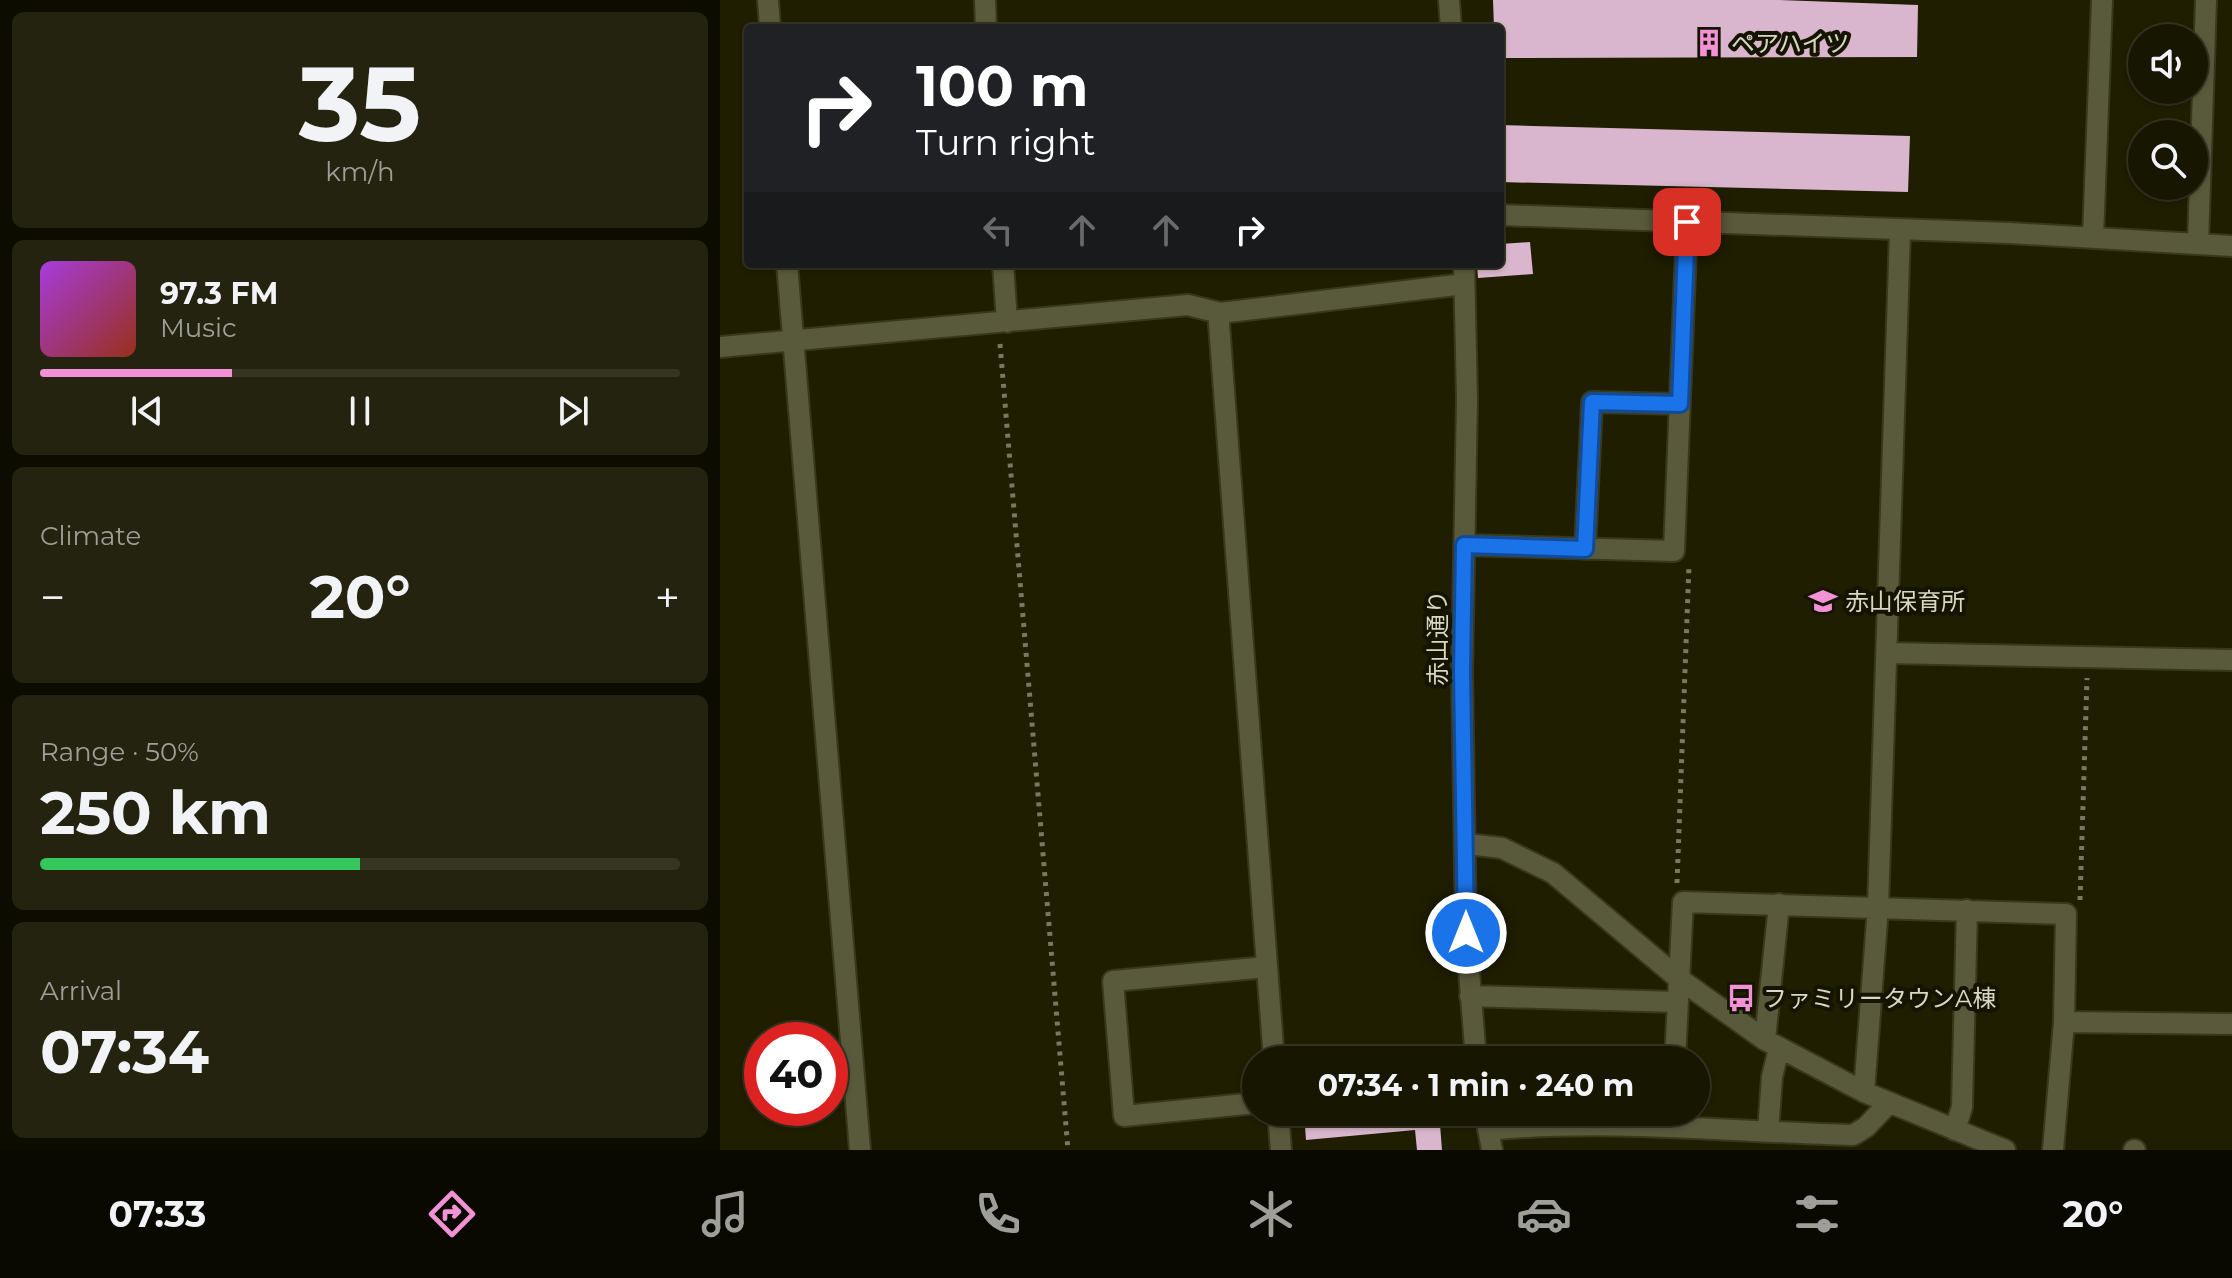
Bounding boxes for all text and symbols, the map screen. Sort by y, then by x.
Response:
map controls [2128,24,2208,200]
button: sound [2128,24,2208,104]
building icon: ペアハイツ [1694,28,1724,58]
place label: ペアハイツ [1731,29,1850,58]
text: 35 [299,40,421,167]
text: 100 m [916,52,1089,120]
icon: right [784,56,888,160]
text: Turn right [916,120,1096,164]
button: search [2128,120,2208,200]
text: km/h [325,156,395,188]
pin [1653,188,1721,256]
icon: arrive [1665,200,1709,244]
icon: left [976,208,1020,252]
icon: ahead [1060,208,1104,252]
icon: ahead [1144,208,1188,252]
icon: right [1228,208,1272,252]
text: 97.3 FM [160,275,278,312]
text: Music [160,312,237,344]
icon: previous [125,389,169,433]
icon: pause [338,389,382,433]
icon: next [551,389,595,433]
text: Climate [40,520,141,552]
text: 20° [309,560,411,633]
text: − [40,570,65,624]
text: + [655,570,680,624]
school or university icon: 赤山保育所 [1808,586,1838,616]
place label: 赤山保育所 [1845,587,1965,616]
street label: 赤山通り [1423,590,1452,686]
text: Range · 50% [40,736,199,768]
text: 250 km [40,776,271,849]
position arrow [1424,891,1508,975]
text: Arrival [40,975,122,1007]
bus stop icon: ファミリータウンA棟 [1726,983,1756,1013]
place label: ファミリータウンA棟 [1763,984,1996,1013]
text: 07:34 [40,1015,209,1088]
speed limit sign: 40 [744,1022,848,1126]
text: 07:34 · 1 min · 240 m [1318,1067,1634,1104]
icon: directions [424,1186,480,1242]
icon: music [697,1186,753,1242]
icon: phone [970,1186,1026,1242]
icon: climate [1243,1186,1299,1242]
icon: car [1516,1186,1572,1242]
icon: filters [1789,1186,1845,1242]
text: 07:33 [109,1192,206,1236]
text: 20° [2063,1192,2123,1236]

